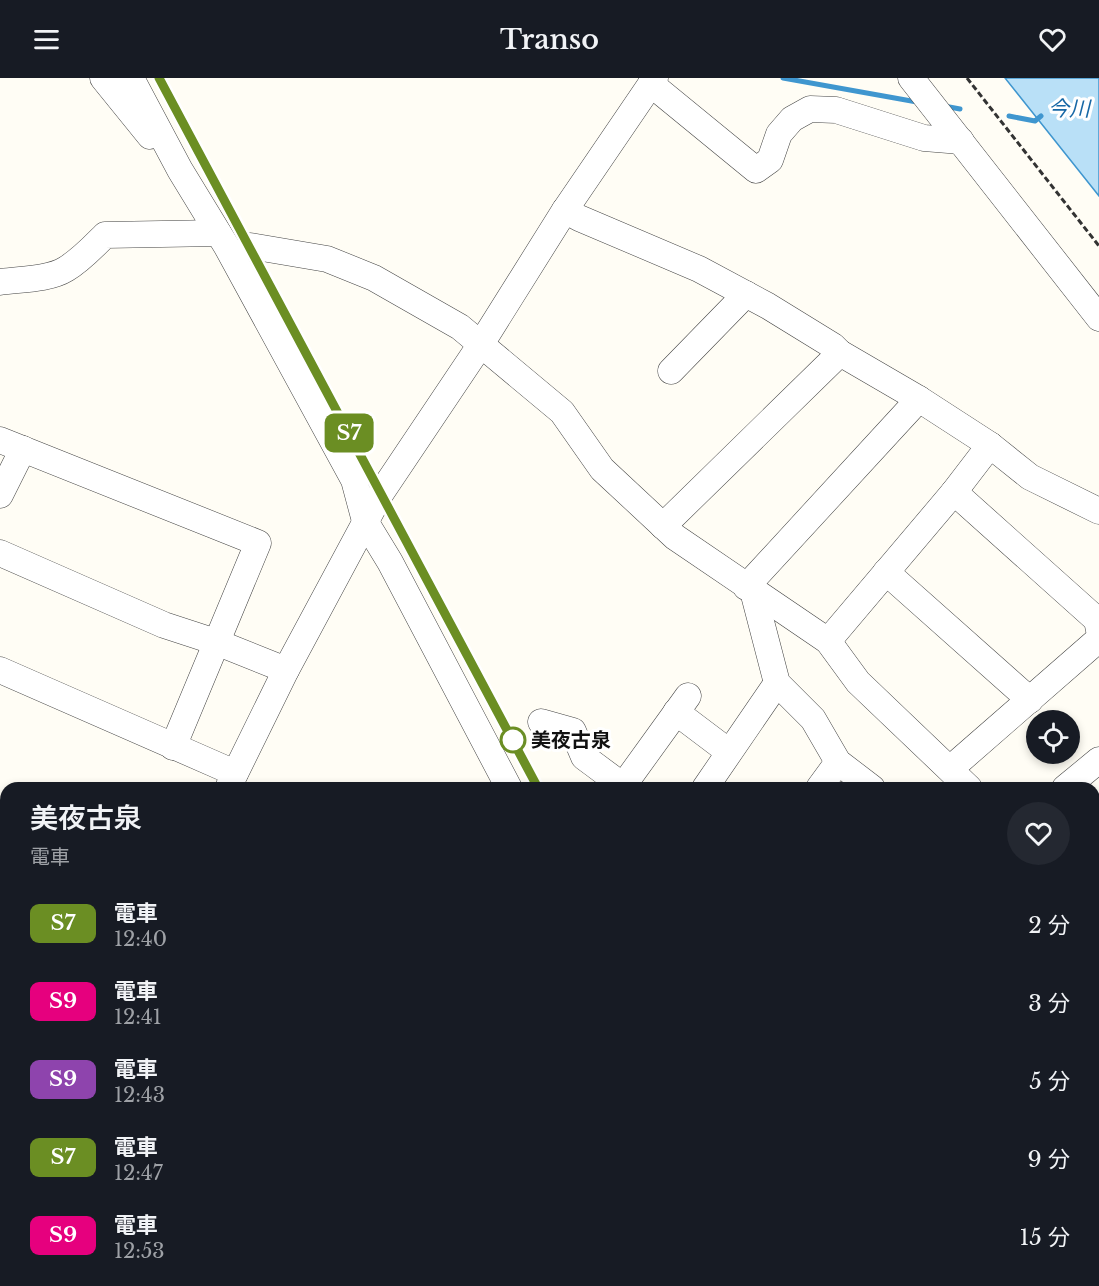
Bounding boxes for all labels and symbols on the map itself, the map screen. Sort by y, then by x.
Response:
water label: 今川 [1048,96,1092,122]
line badge: S7 [322,414,376,452]
marker: 美夜古泉 [500,727,526,753]
place label: 美夜古泉 [531,728,611,752]

